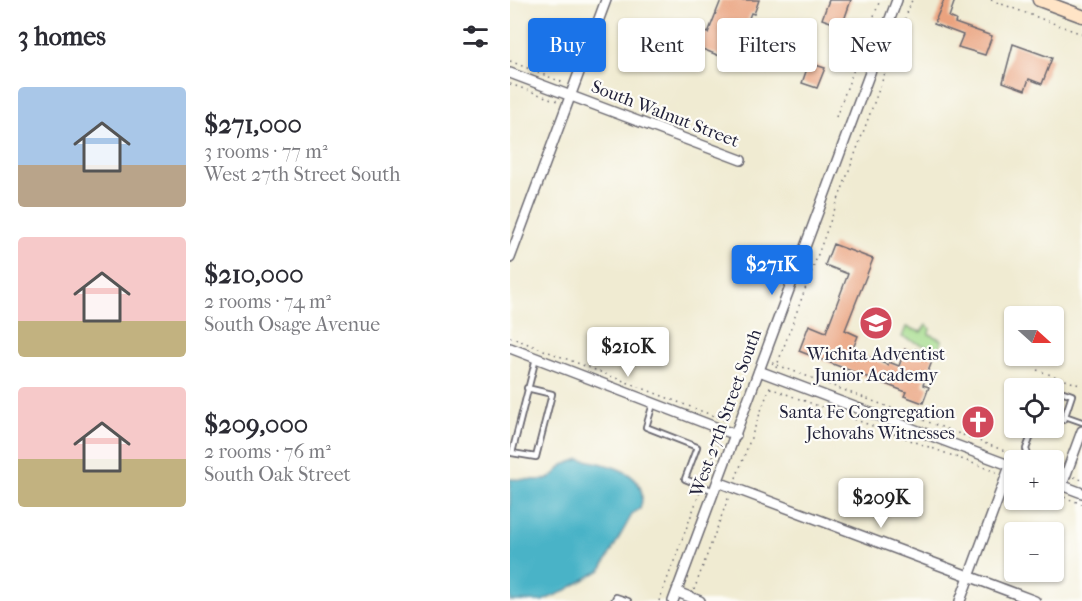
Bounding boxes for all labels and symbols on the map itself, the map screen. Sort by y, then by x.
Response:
street label: South Walnut Street [588,76,742,152]
pin: $271K [730,245,814,296]
school or university icon: Wichita Adventist Junior Academy [858,305,894,341]
north arrow [1004,306,1064,366]
street label: West 27th Street South [686,326,766,501]
pin: $210K [586,327,670,378]
place label: Wichita Adventist Junior Academy [806,344,946,386]
place label: Santa Fe Congregation Jehovahs Witnesses [779,402,956,444]
church icon: Santa Fe Congregation Jehovahs Witnesses [960,404,996,440]
pin: $209K [839,478,923,529]

